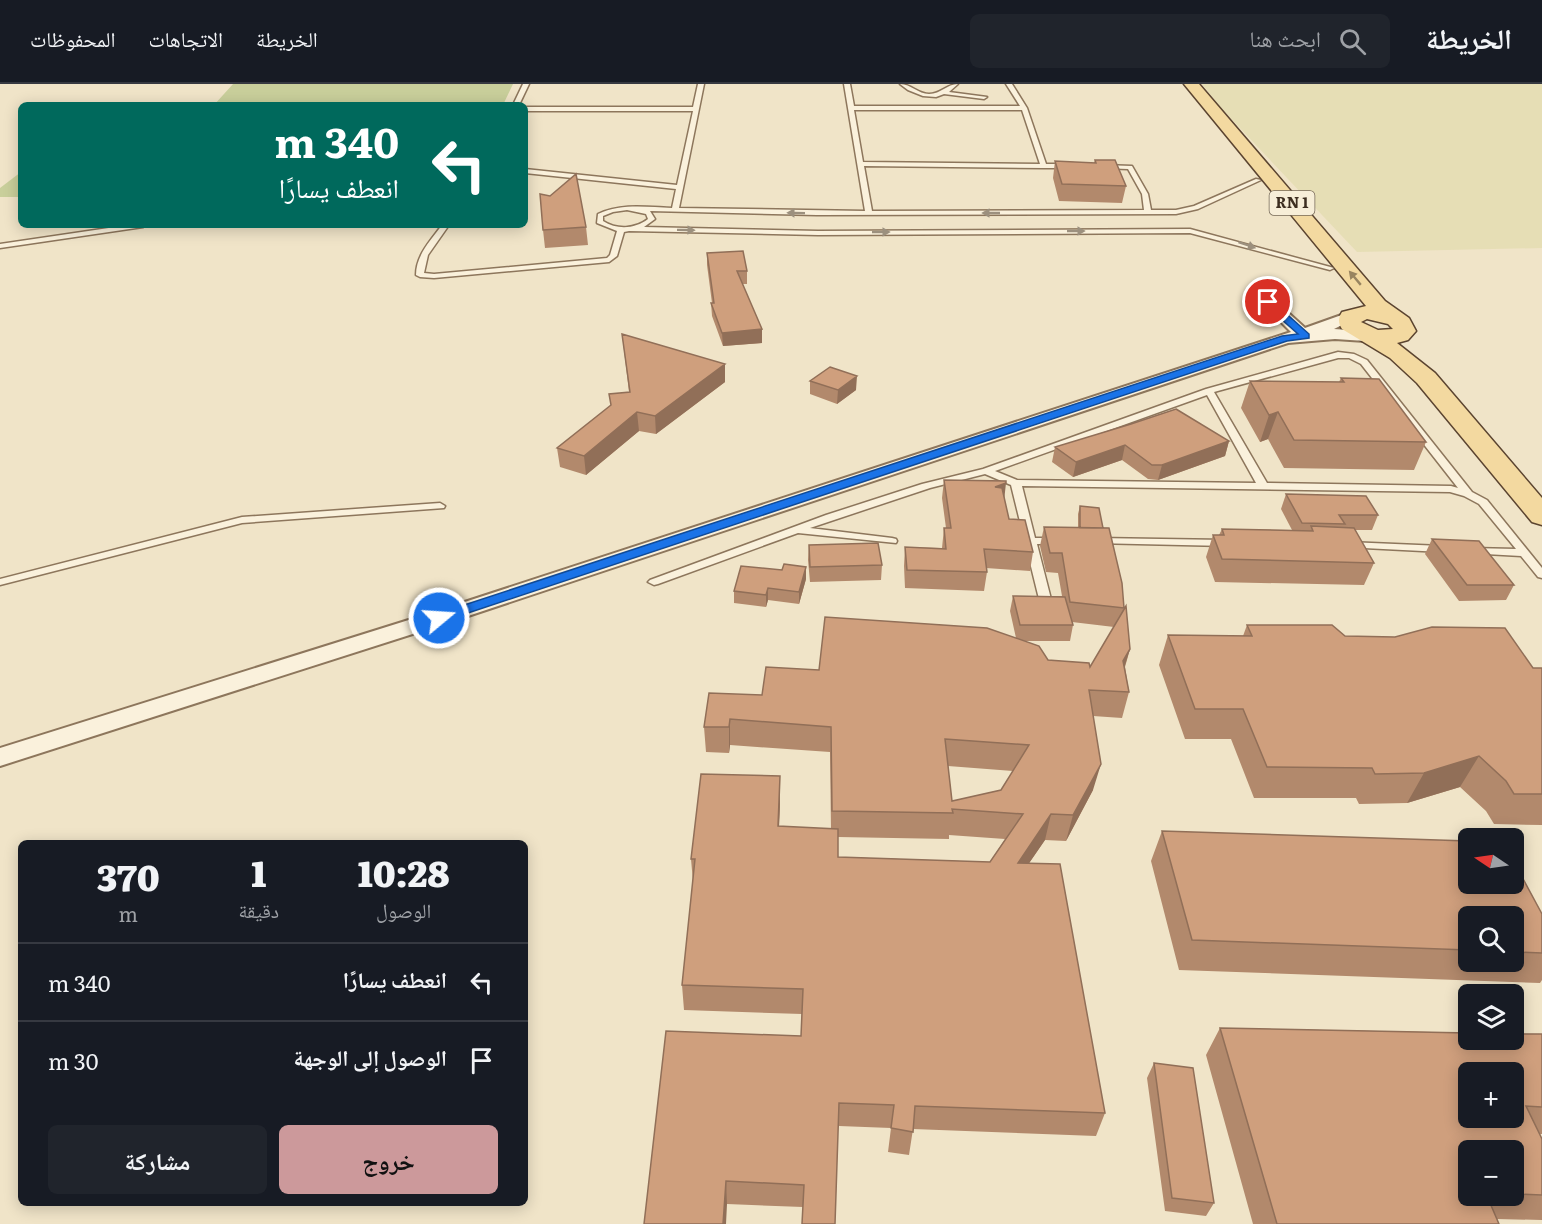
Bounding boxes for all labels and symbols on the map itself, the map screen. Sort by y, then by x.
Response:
road number: RN 1 [1270,191,1314,215]
one-way arrow [787,208,806,218]
one-way arrow [982,208,1001,218]
one-way arrow [676,225,695,235]
one-way arrow [1066,226,1085,236]
one-way arrow [871,227,890,237]
one-way arrow [1238,241,1256,250]
one-way arrow [1348,270,1361,286]
pin [1242,276,1293,327]
position arrow [407,586,471,650]
north arrow [1458,828,1524,894]

